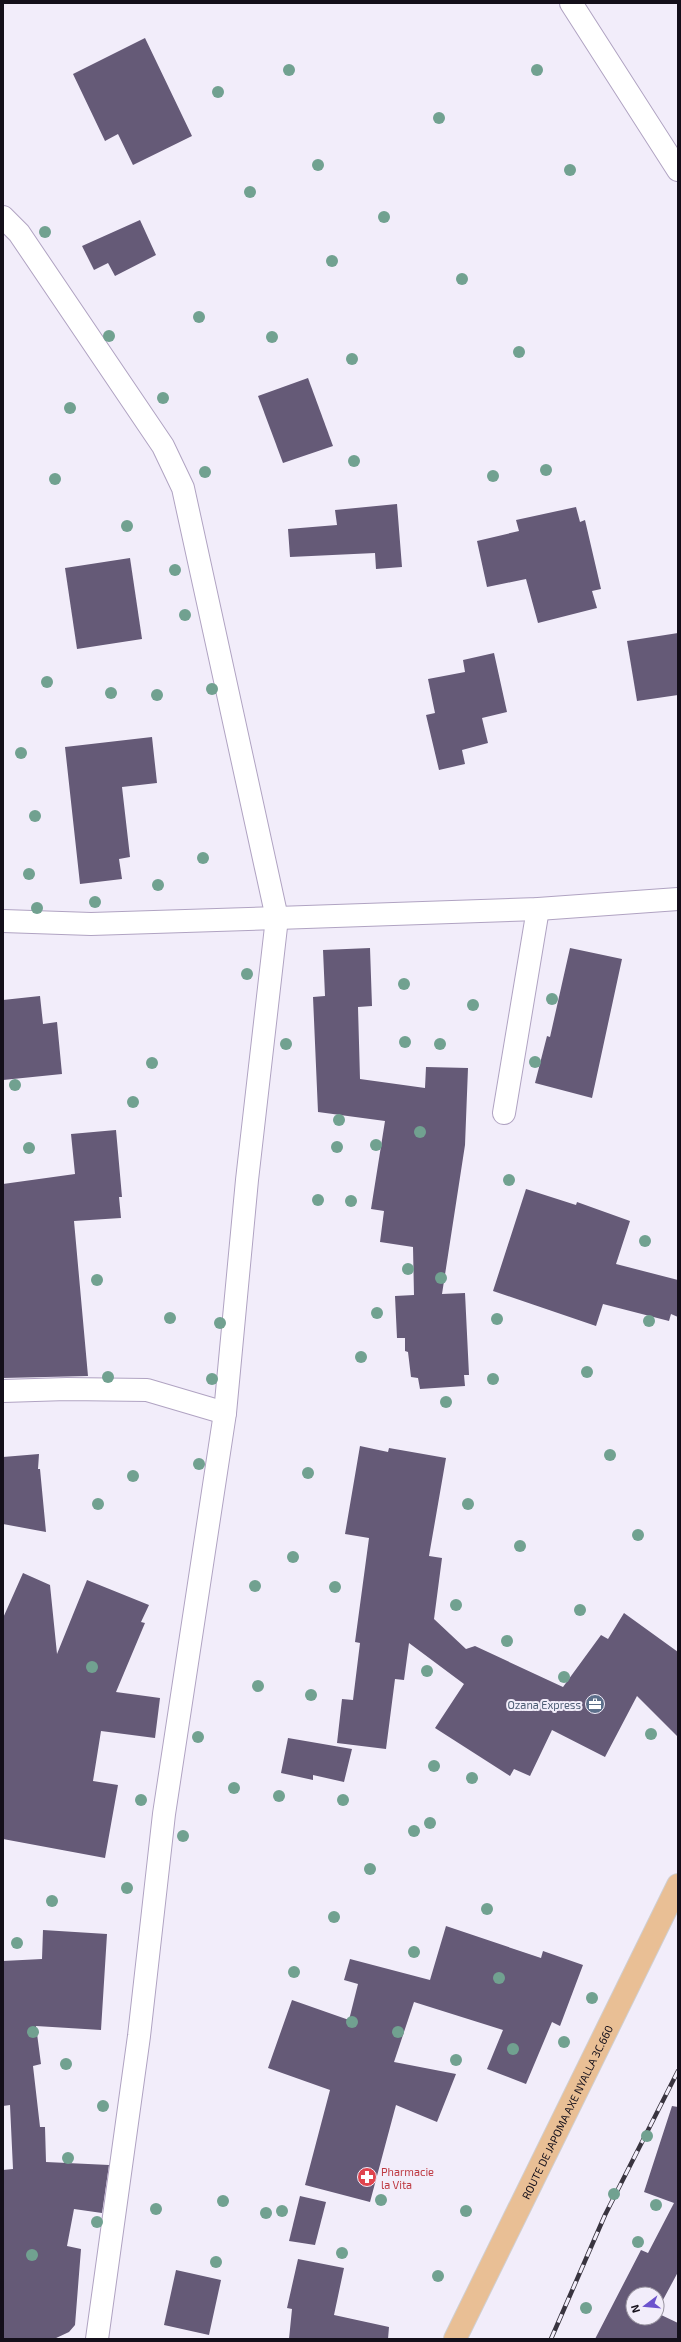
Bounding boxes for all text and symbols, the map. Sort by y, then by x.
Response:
office icon: Ozana Express [584,1693,606,1715]
place label: Ozana Express [507,1698,581,1711]
street label: ROUTE DE JAPOMA AXE NYALLA 3C.660 [518,2023,615,2201]
place label: Pharmacie la Vita [381,2165,434,2191]
pharmacy icon: Pharmacie la Vita [356,2166,378,2188]
north arrow [625,2286,665,2326]
text: N [628,2303,642,2315]

